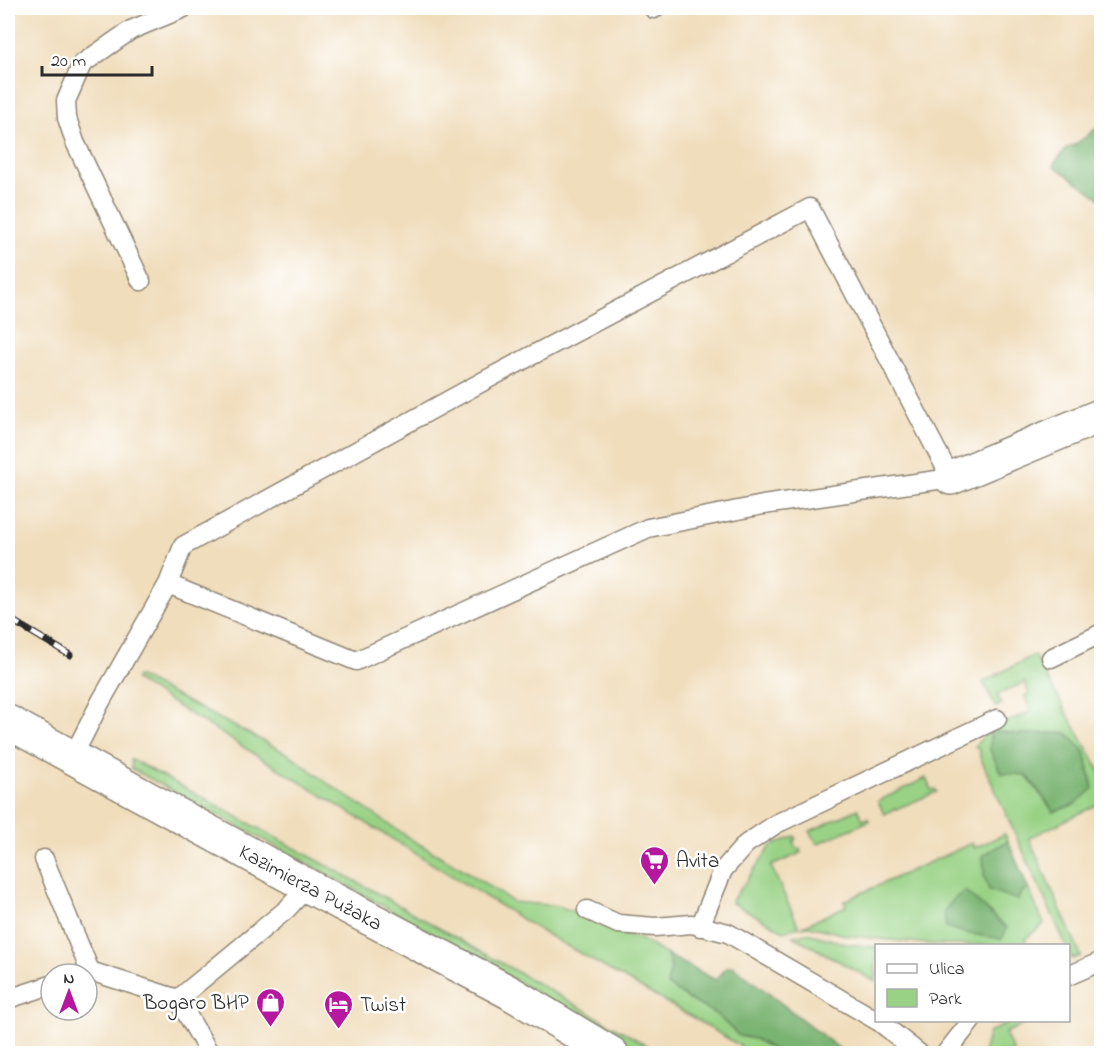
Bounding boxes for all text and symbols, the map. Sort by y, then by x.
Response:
scale bar [42,39,152,77]
text: 20 m [51,49,86,75]
street label: Kazimierza Pużaka [233,838,387,940]
supermarket icon: Avita [639,844,671,886]
place label: Avita [676,847,719,877]
legend [875,944,1070,1022]
text: Ulica [929,957,964,983]
north arrow [39,962,99,1022]
text: N [64,967,75,991]
shop icon: Bogaro BHP [254,986,286,1028]
text: Park [929,987,962,1013]
hotel icon: Twist [323,988,355,1030]
place label: Bogaro BHP [142,989,249,1021]
place label: Twist [360,991,406,1021]

